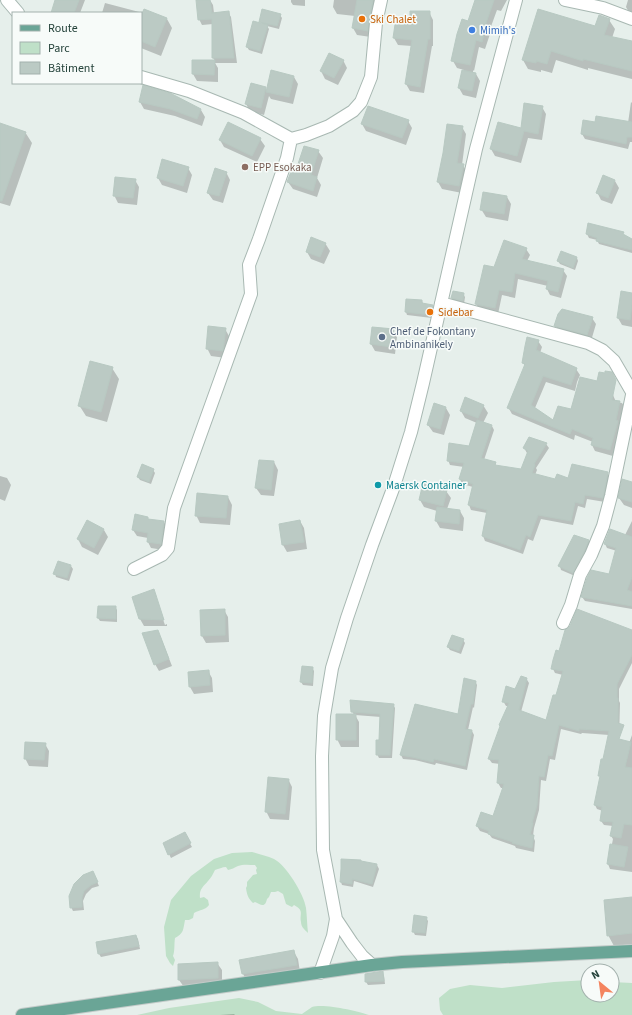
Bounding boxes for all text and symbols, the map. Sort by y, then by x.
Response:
legend [12,12,142,84]
place label: Ski Chalet [370,12,416,27]
marker: Ski Chalet [357,14,367,24]
text: Route [48,20,78,37]
place label: Mimih's [480,23,516,38]
marker: Mimih's [467,25,477,35]
text: Parc [48,40,70,57]
text: Bâtiment [48,60,94,77]
place label: EPP Esokaka [253,160,312,175]
marker: EPP Esokaka [240,162,250,172]
place label: Sidebar [438,305,474,320]
marker: Sidebar [425,307,435,317]
place label: Chef de Fokontany Ambinanikely [390,324,476,352]
marker: Chef de Fokontany Ambinanikely [377,332,387,342]
place label: Maersk Container [386,478,466,493]
marker: Maersk Container [373,480,383,490]
north arrow [580,963,620,1003]
text: N [589,966,602,983]

